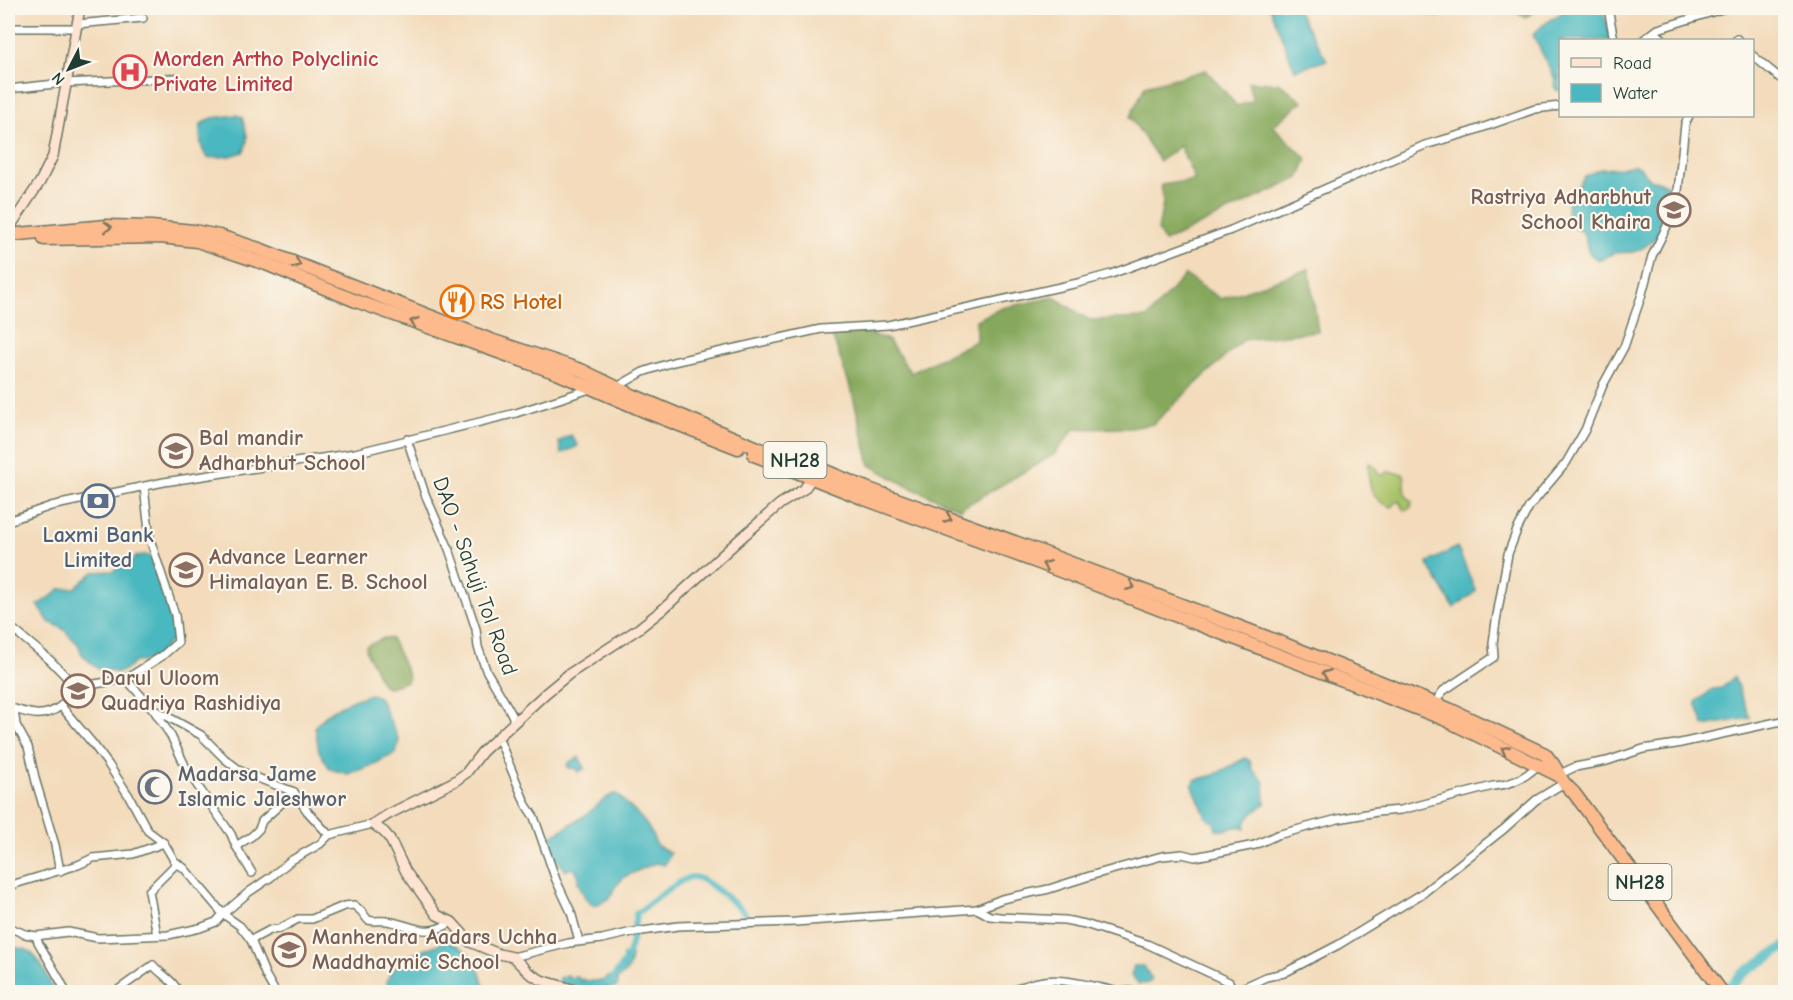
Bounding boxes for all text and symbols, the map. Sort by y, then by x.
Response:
north arrow [39,39,99,99]
legend [1559,39,1754,117]
place label: Morden Artho Polyclinic Private Limited [153,46,379,97]
text: Road [1613,53,1652,74]
hospital icon: Morden Artho Polyclinic Private Limited [112,54,148,90]
text: N [48,68,69,88]
text: Water [1613,83,1658,104]
place label: Rastriya Adharbhut School Khaira [1470,184,1652,235]
school or university icon: Rastriya Adharbhut School Khaira [1656,192,1692,228]
one-way arrow [103,221,112,233]
one-way arrow [291,257,302,270]
restaurant icon: RS Hotel [439,284,475,320]
place label: RS Hotel [480,289,562,315]
one-way arrow [409,316,420,329]
place label: Bal mandir Adharbhut School [199,425,366,476]
school or university icon: Bal mandir Adharbhut School [158,433,194,469]
road number: NH28 [764,442,826,478]
street label: DAO - Sahuji Tol Road [427,473,523,679]
bank icon: Laxmi Bank Limited [80,483,116,519]
one-way arrow [942,511,953,523]
place label: Laxmi Bank Limited [42,522,154,573]
place label: Advance Learner Himalayan E. B. School [209,544,428,595]
school or university icon: Advance Learner Himalayan E. B. School [168,552,204,588]
one-way arrow [1041,560,1052,573]
one-way arrow [1124,579,1135,591]
place label: Darul Uloom Quadriya Rashidiya [101,665,281,716]
one-way arrow [1321,669,1332,681]
school or university icon: Darul Uloom Quadriya Rashidiya [60,673,96,709]
one-way arrow [1501,746,1512,757]
place label: Madarsa Jame Islamic Jaleshwor [178,761,346,812]
mosque icon: Madarsa Jame Islamic Jaleshwor [137,769,173,805]
road number: NH28 [1608,864,1672,900]
place label: Manhendra Aadars Uchha Maddhaymic School [312,924,557,975]
school or university icon: Manhendra Aadars Uchha Maddhaymic School [271,932,307,968]

